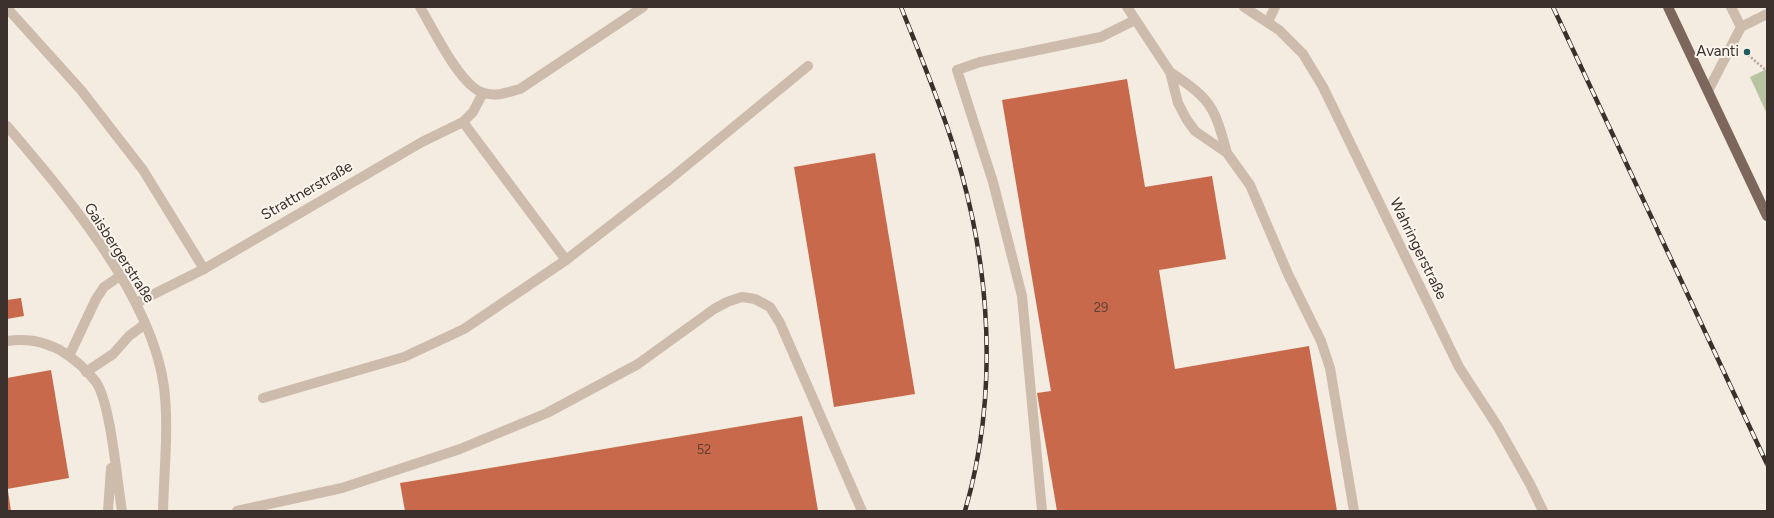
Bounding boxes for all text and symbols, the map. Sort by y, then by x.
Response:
place label: Avanti [1696,43,1739,61]
marker: Avanti [1742,47,1752,57]
street label: Strattnerstraße [258,158,356,224]
street label: Wahringerstraße [1386,195,1450,303]
street label: Gaisbergerstraße [80,200,158,306]
house number: 29 [1094,300,1108,316]
house number: 52 [697,442,711,458]

